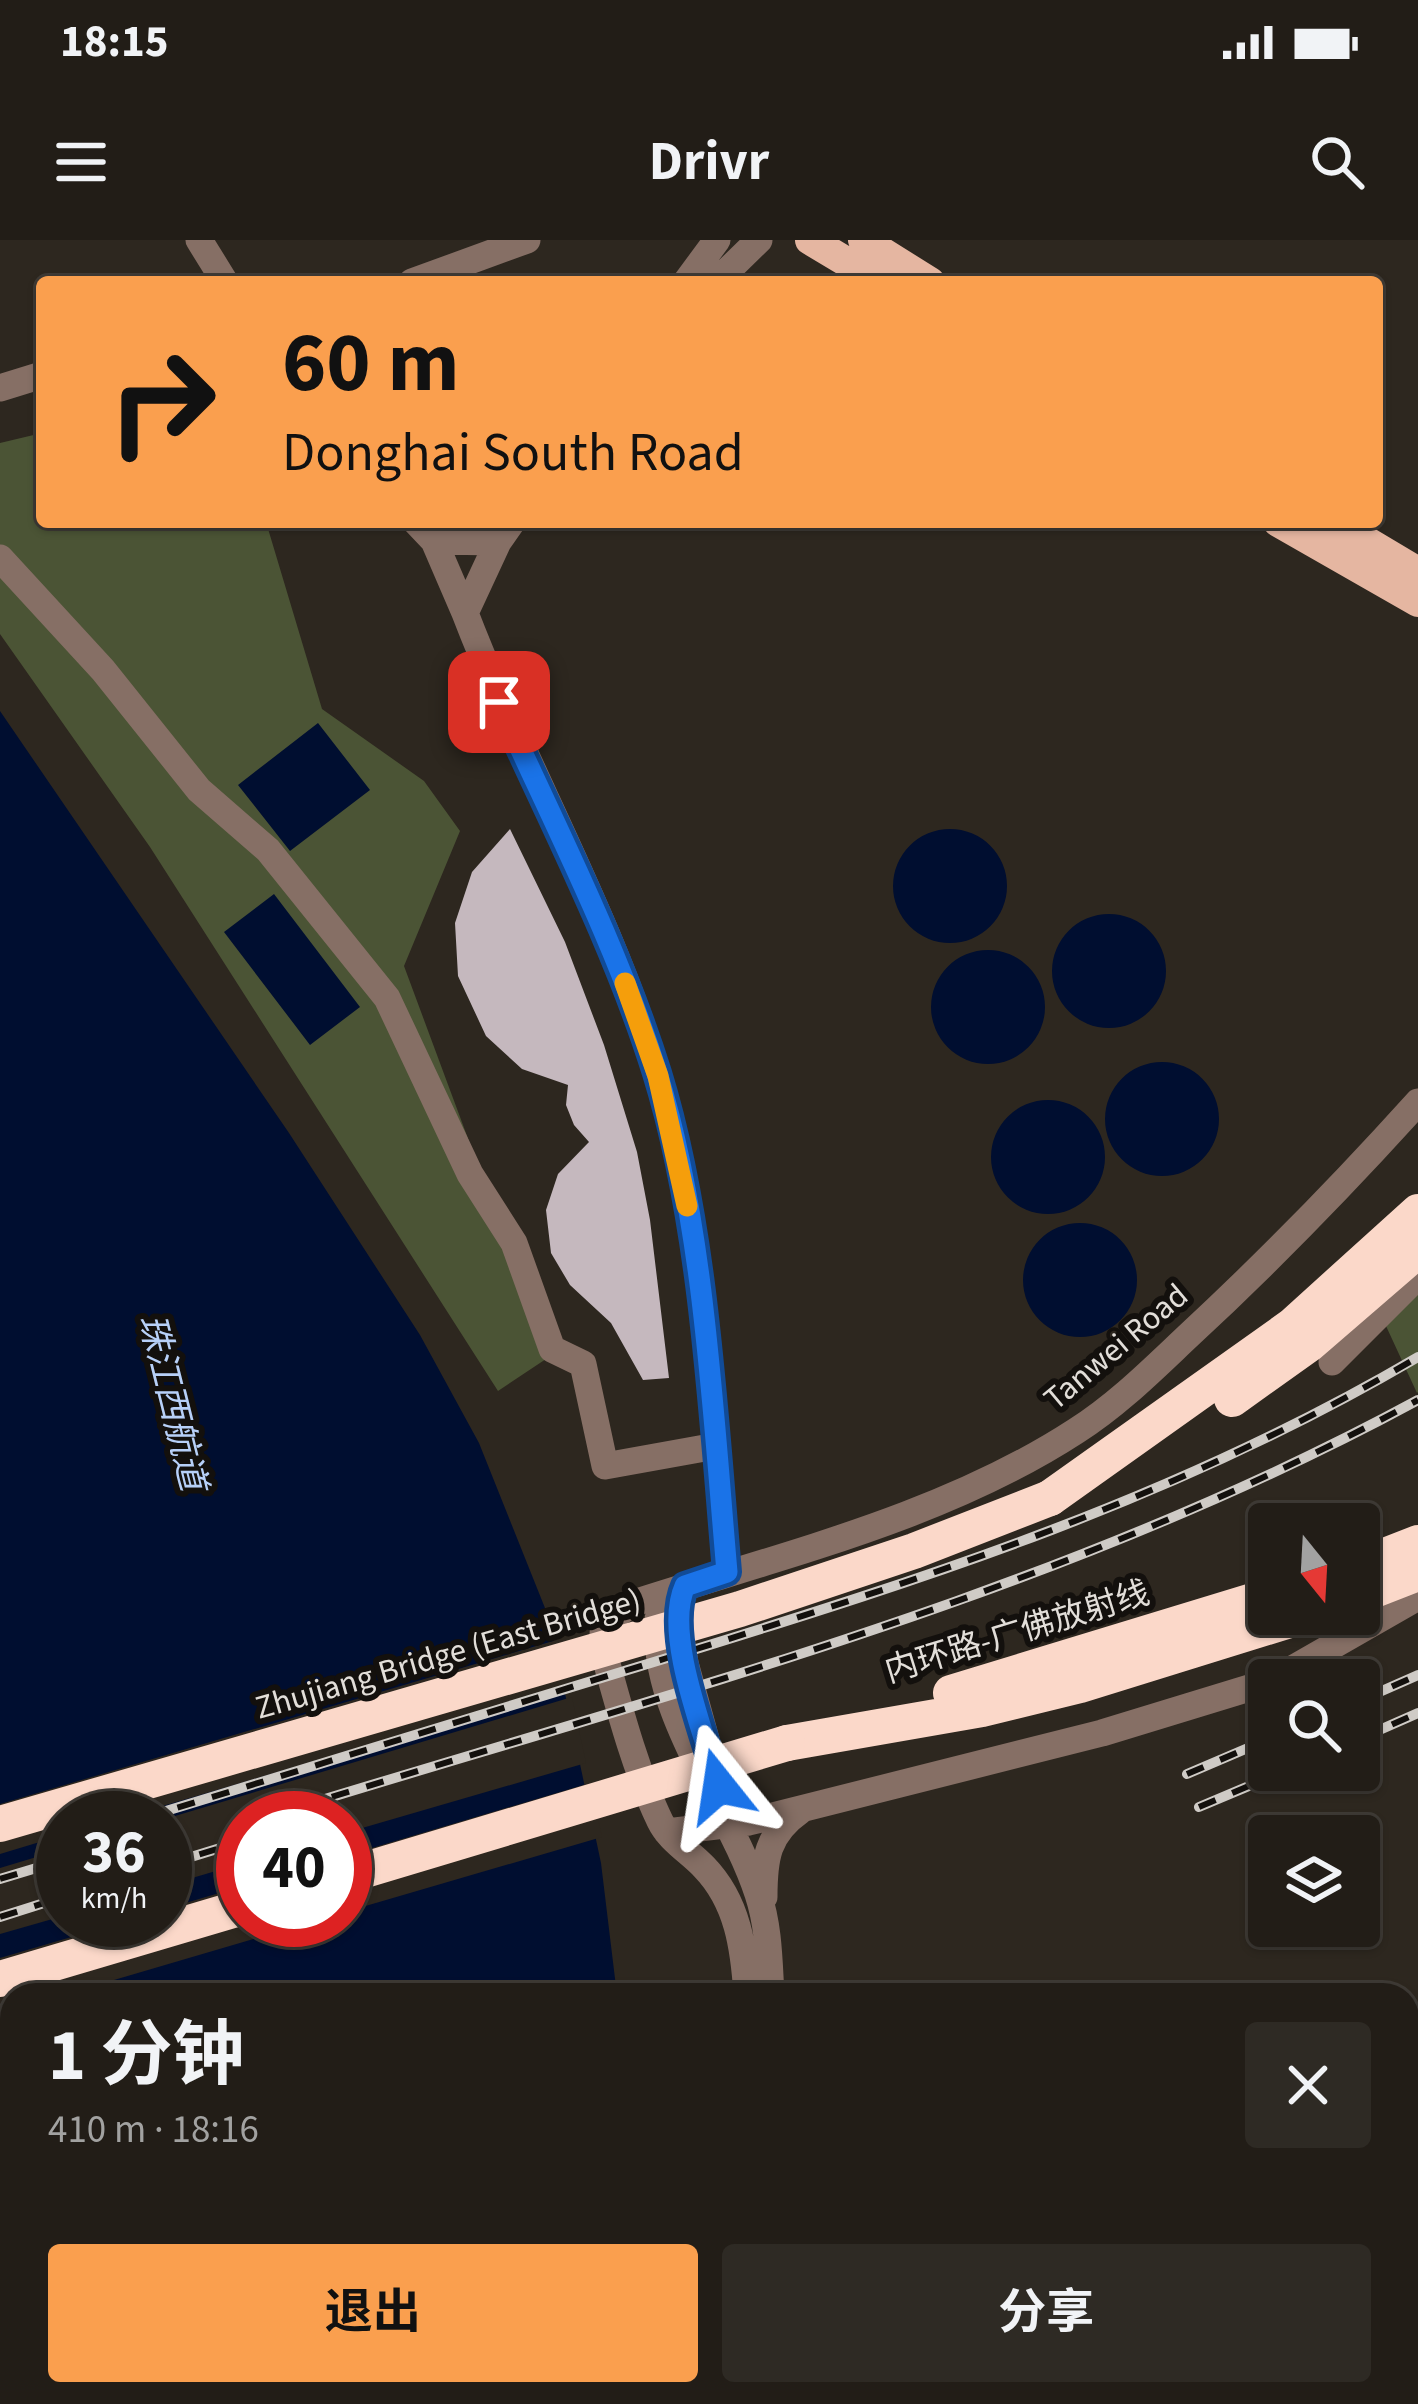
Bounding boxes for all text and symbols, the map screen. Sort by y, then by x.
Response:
text: 18:15 [60,10,169,74]
text: Drivr [649,124,769,201]
icon: menu [48,129,114,195]
icon: search [1304,129,1370,195]
text: 60 m [282,304,460,424]
icon: right [84,324,240,480]
text: Donghai South Road [282,415,744,492]
pin [448,651,550,753]
icon: arrive [466,669,532,735]
street label: Tanwei Road [1034,1273,1198,1421]
water label: 珠江西航道 [125,1308,220,1500]
north arrow [1248,1503,1380,1635]
map controls [1248,1503,1380,1947]
street label: 内环路-广佛放射线 [879,1569,1155,1695]
street label: Zhujiang Bridge (East Bridge) [250,1576,646,1732]
button: search [1248,1659,1380,1791]
position arrow [656,1723,782,1849]
speed limit sign: 40 [216,1791,372,1947]
text: 36 [82,1811,146,1896]
button: layers [1248,1815,1380,1947]
text: km/h [81,1877,147,1920]
text: 1 分钟 [48,2005,244,2108]
button: close [1245,2022,1371,2148]
text: 410 m · 18:16 [48,2102,259,2158]
button: 退出 [48,2244,698,2382]
button: 分享 [722,2244,1371,2382]

